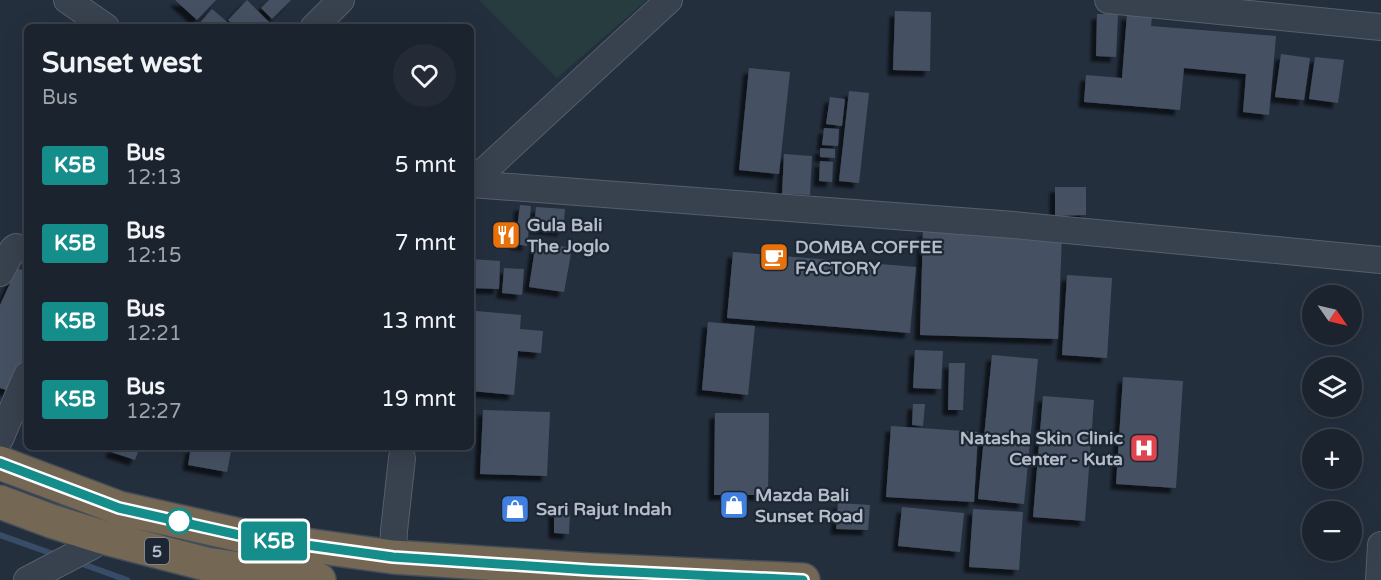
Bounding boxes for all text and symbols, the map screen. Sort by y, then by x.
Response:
button: heart [393,44,456,107]
text: Sunset west [42,46,202,80]
text: Bus [42,86,78,110]
text: Bus [126,140,165,166]
text: 5 mnt [395,152,456,178]
text: K5B [54,153,96,178]
text: 12:13 [126,166,181,190]
place label: Gula Bali The Joglo [526,214,610,257]
text: Bus [126,218,165,244]
restaurant icon: Gula Bali The Joglo [490,219,522,251]
text: 7 mnt [395,230,456,256]
text: K5B [54,231,96,256]
place label: DOMBA COFFEE FACTORY [795,236,943,279]
cafe icon: DOMBA COFFEE FACTORY [758,241,790,273]
text: 12:15 [126,244,181,268]
north arrow [1302,285,1362,345]
map controls [1302,285,1362,561]
text: Bus [126,296,165,322]
text: 13 mnt [381,308,456,334]
text: K5B [54,309,96,334]
text: 12:21 [126,322,181,346]
button: layers [1302,357,1362,417]
text: Bus [126,374,165,400]
text: 19 mnt [381,386,456,412]
text: K5B [54,387,96,412]
text: 12:27 [126,400,181,424]
place label: Natasha Skin Clinic Center - Kuta [960,427,1123,470]
button: + [1302,429,1362,489]
hospital icon: Natasha Skin Clinic Center - Kuta [1128,432,1160,464]
place label: Mazda Bali Sunset Road [755,484,863,527]
shop icon: Mazda Bali Sunset Road [718,489,750,521]
shop icon: Sari Rajut Indah [499,493,531,525]
place label: Sari Rajut Indah [536,498,672,520]
button: − [1302,501,1362,561]
unlabelled marker [166,508,192,534]
line badge: K5B [240,522,308,560]
text: K5B [253,529,295,554]
road number: 5 [145,538,169,564]

